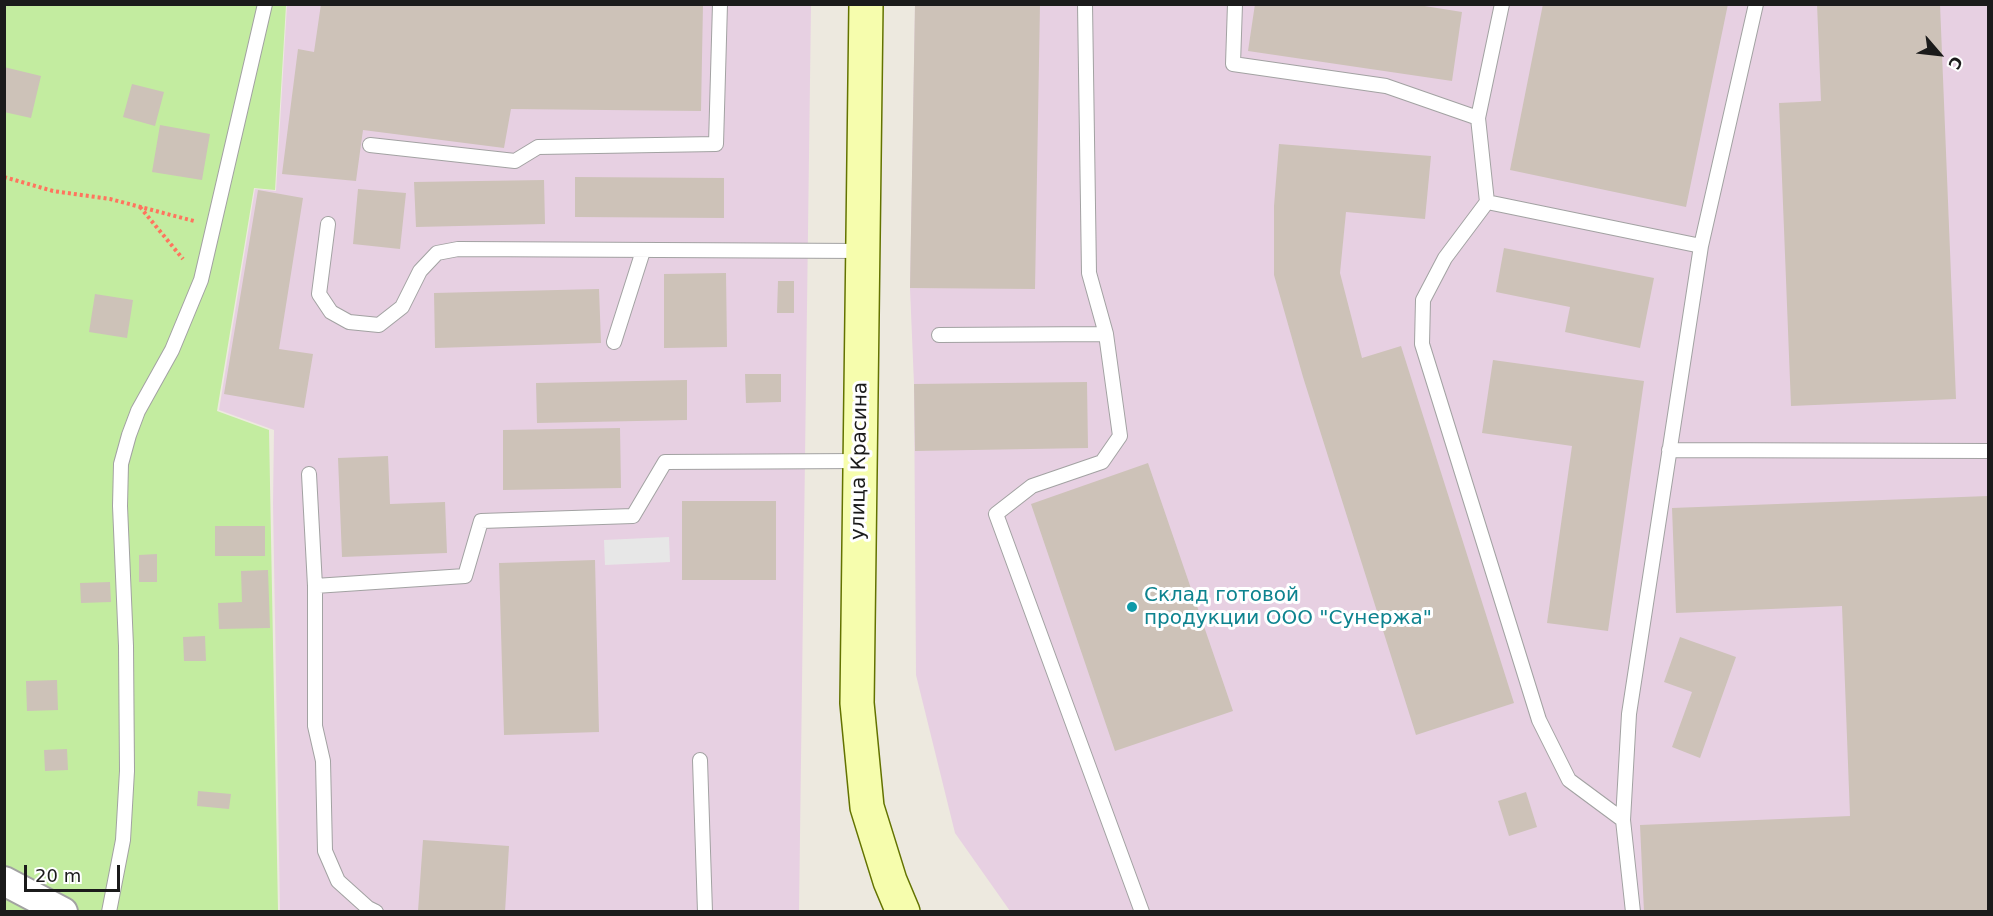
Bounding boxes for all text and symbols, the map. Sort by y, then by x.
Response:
north arrow [1909,24,1969,84]
text: С [1944,53,1966,72]
street label: улица Красина [847,382,873,540]
place label: Склад готовой продукции ООО "Сунержа" [1144,584,1432,631]
marker: Склад готовой продукции ООО "Сунержа" [1125,600,1139,614]
scale bar [27,853,123,891]
text: 20 m [35,865,81,886]

